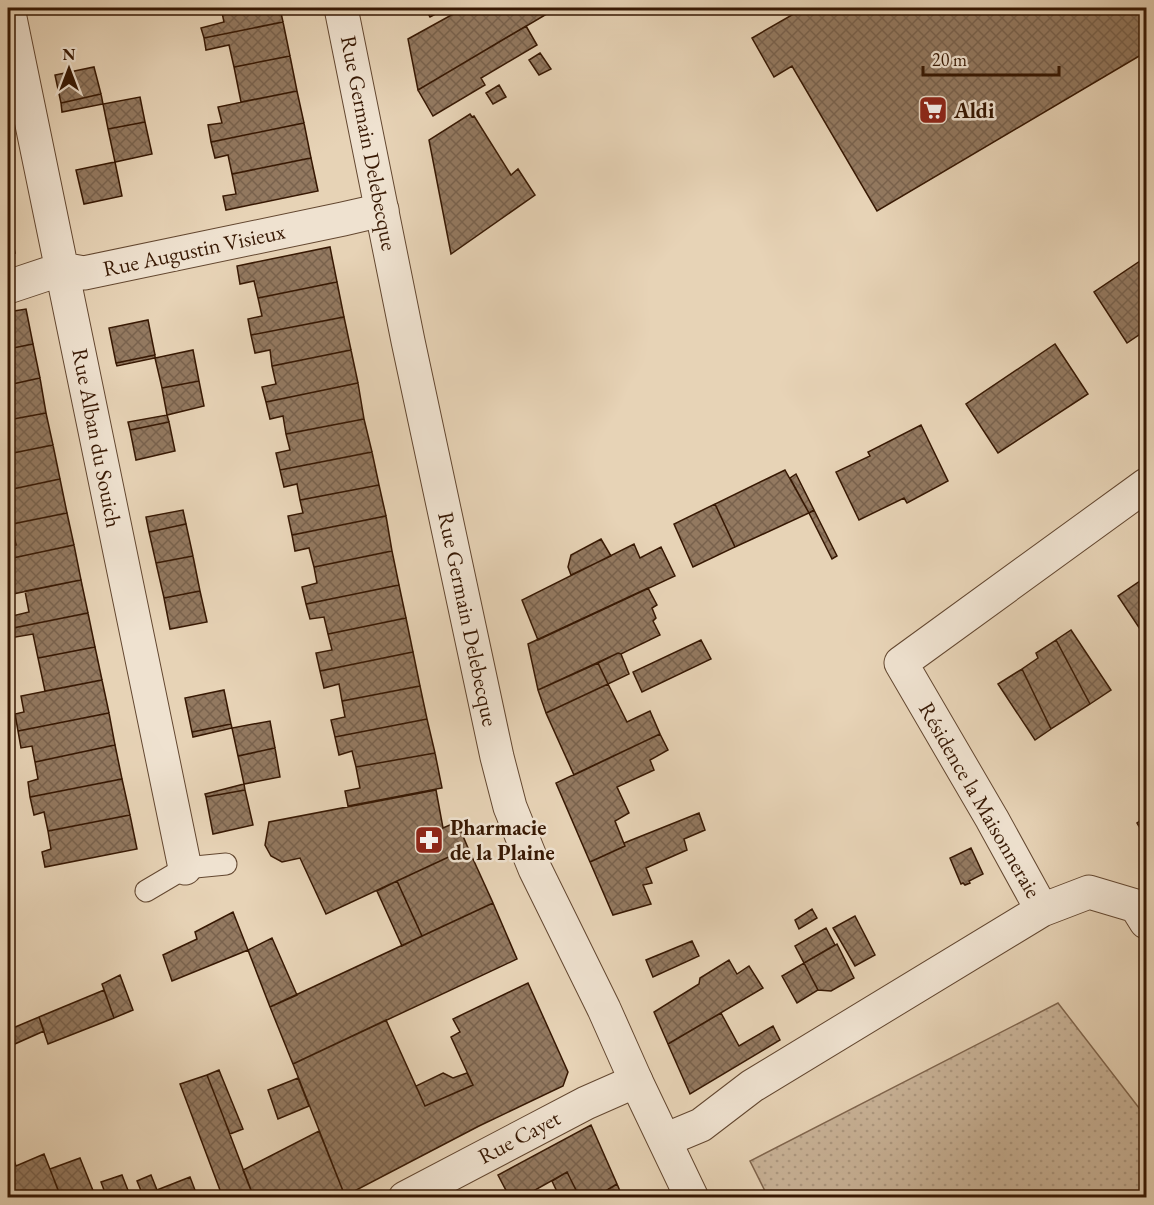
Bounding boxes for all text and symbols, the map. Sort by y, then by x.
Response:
street label: Rue Germain Delebecque [334,33,404,253]
north arrow [39,39,99,99]
scale bar [923,39,1060,77]
text: N [63,44,76,65]
text: 20 m [932,48,967,71]
supermarket icon: Aldi [917,94,949,126]
place label: Aldi [953,96,995,125]
street label: Rue Augustin Visieux [100,216,288,283]
street label: Rue Alban du Souich [65,346,129,530]
street label: Rue Germain Delebecque [431,509,505,729]
street label: Résidence la Maisonneraie [912,697,1048,904]
place label: Pharmacie de la Plaine [450,813,555,867]
pharmacy icon: Pharmacie de la Plaine [413,824,445,856]
street label: Rue Cayet [473,1103,565,1171]

